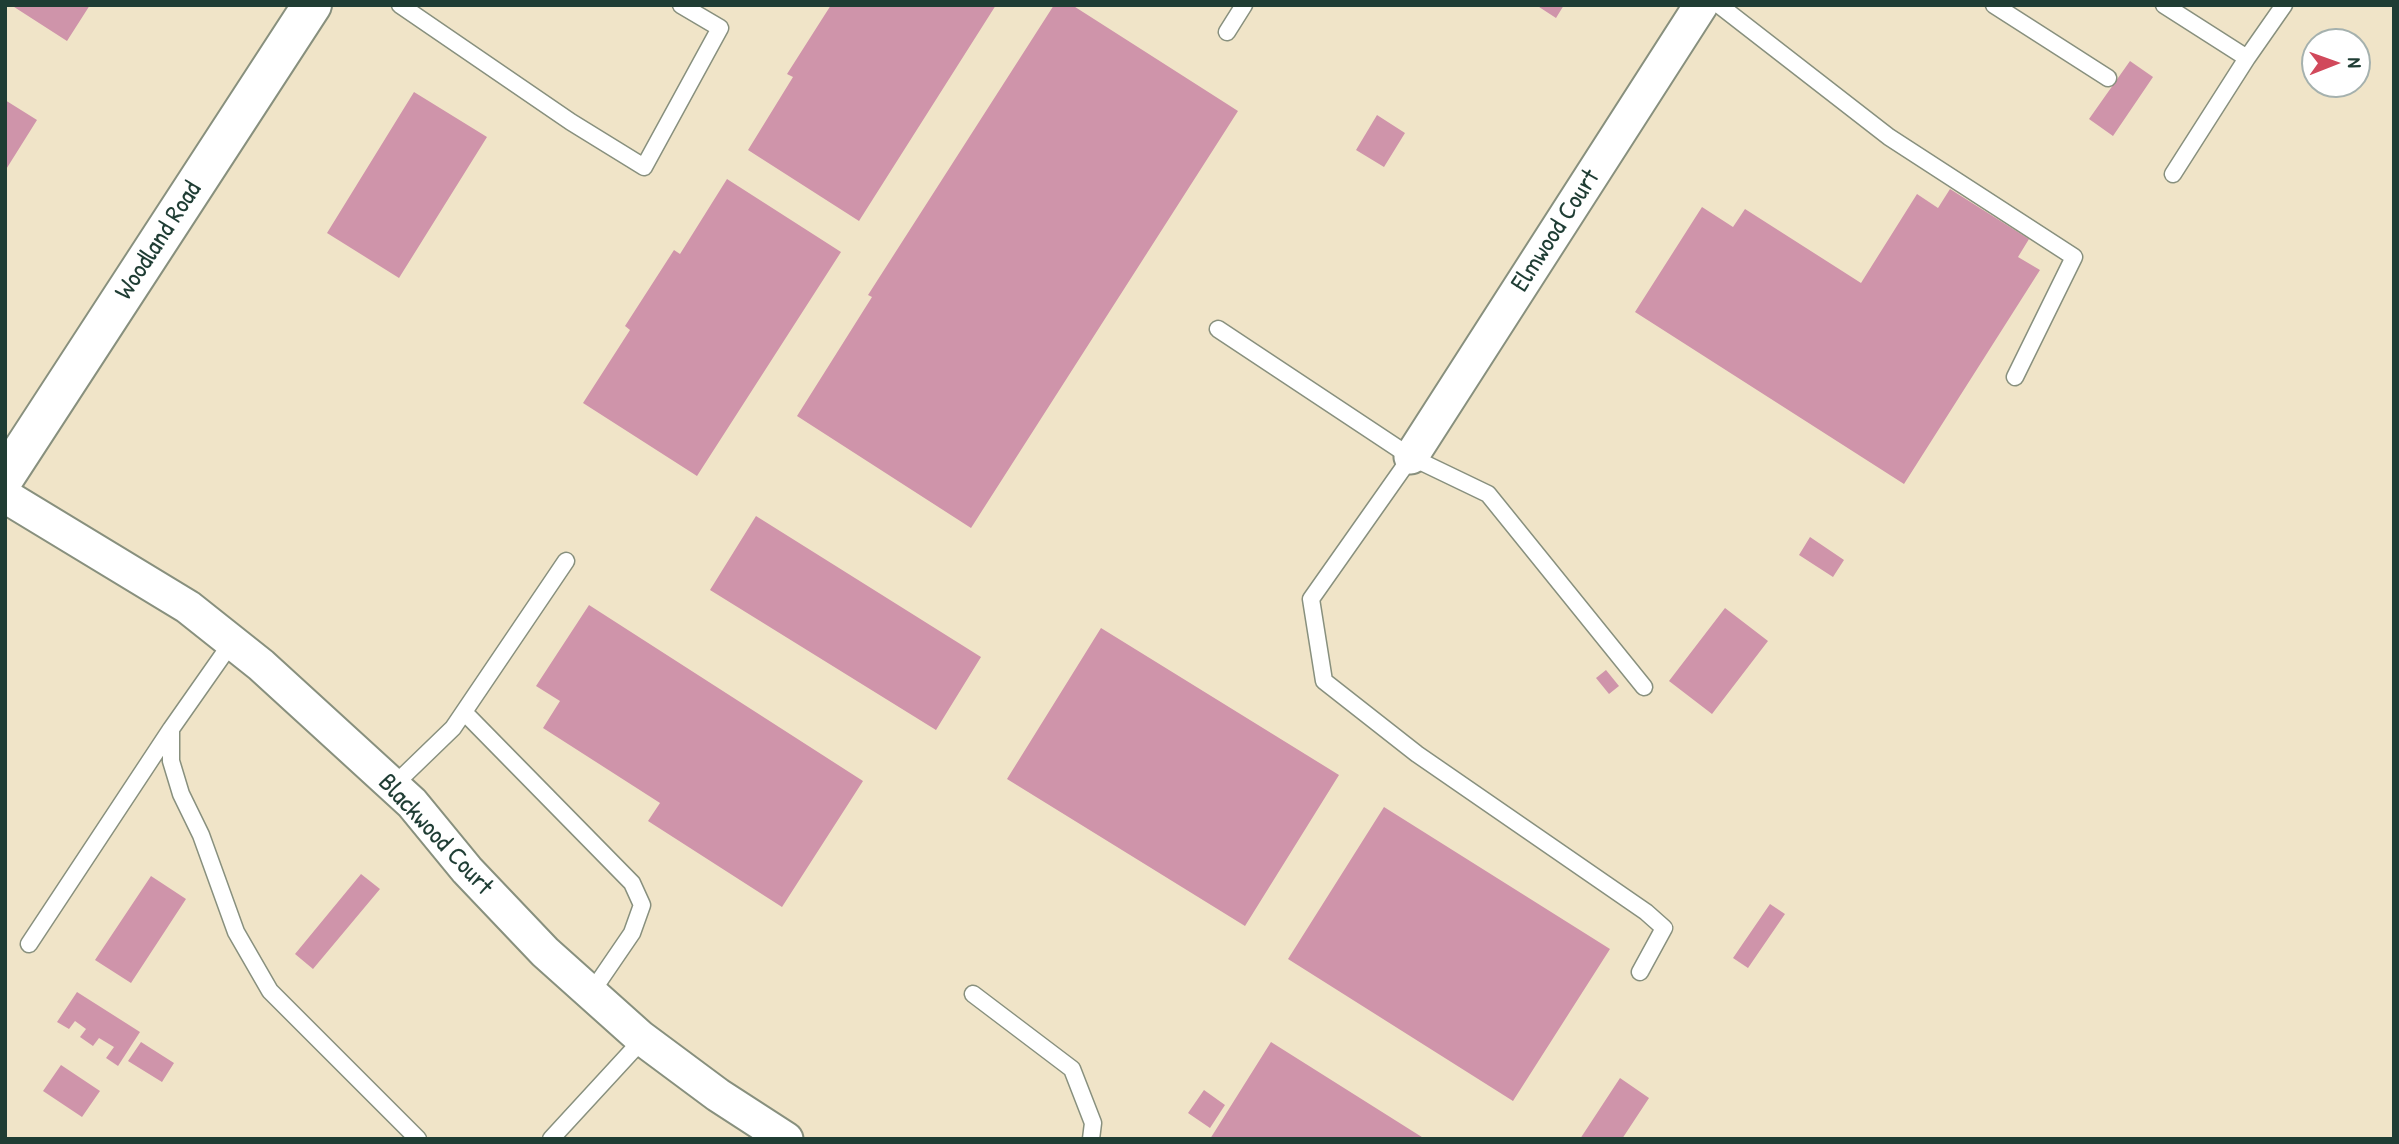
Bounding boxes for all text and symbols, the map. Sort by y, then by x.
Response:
north arrow [2301,28,2371,98]
text: N [2342,57,2368,68]
street label: Elmwood Court [1505,164,1607,298]
street label: Woodland Road [109,176,209,306]
street label: Blackwood Court [371,768,499,902]

